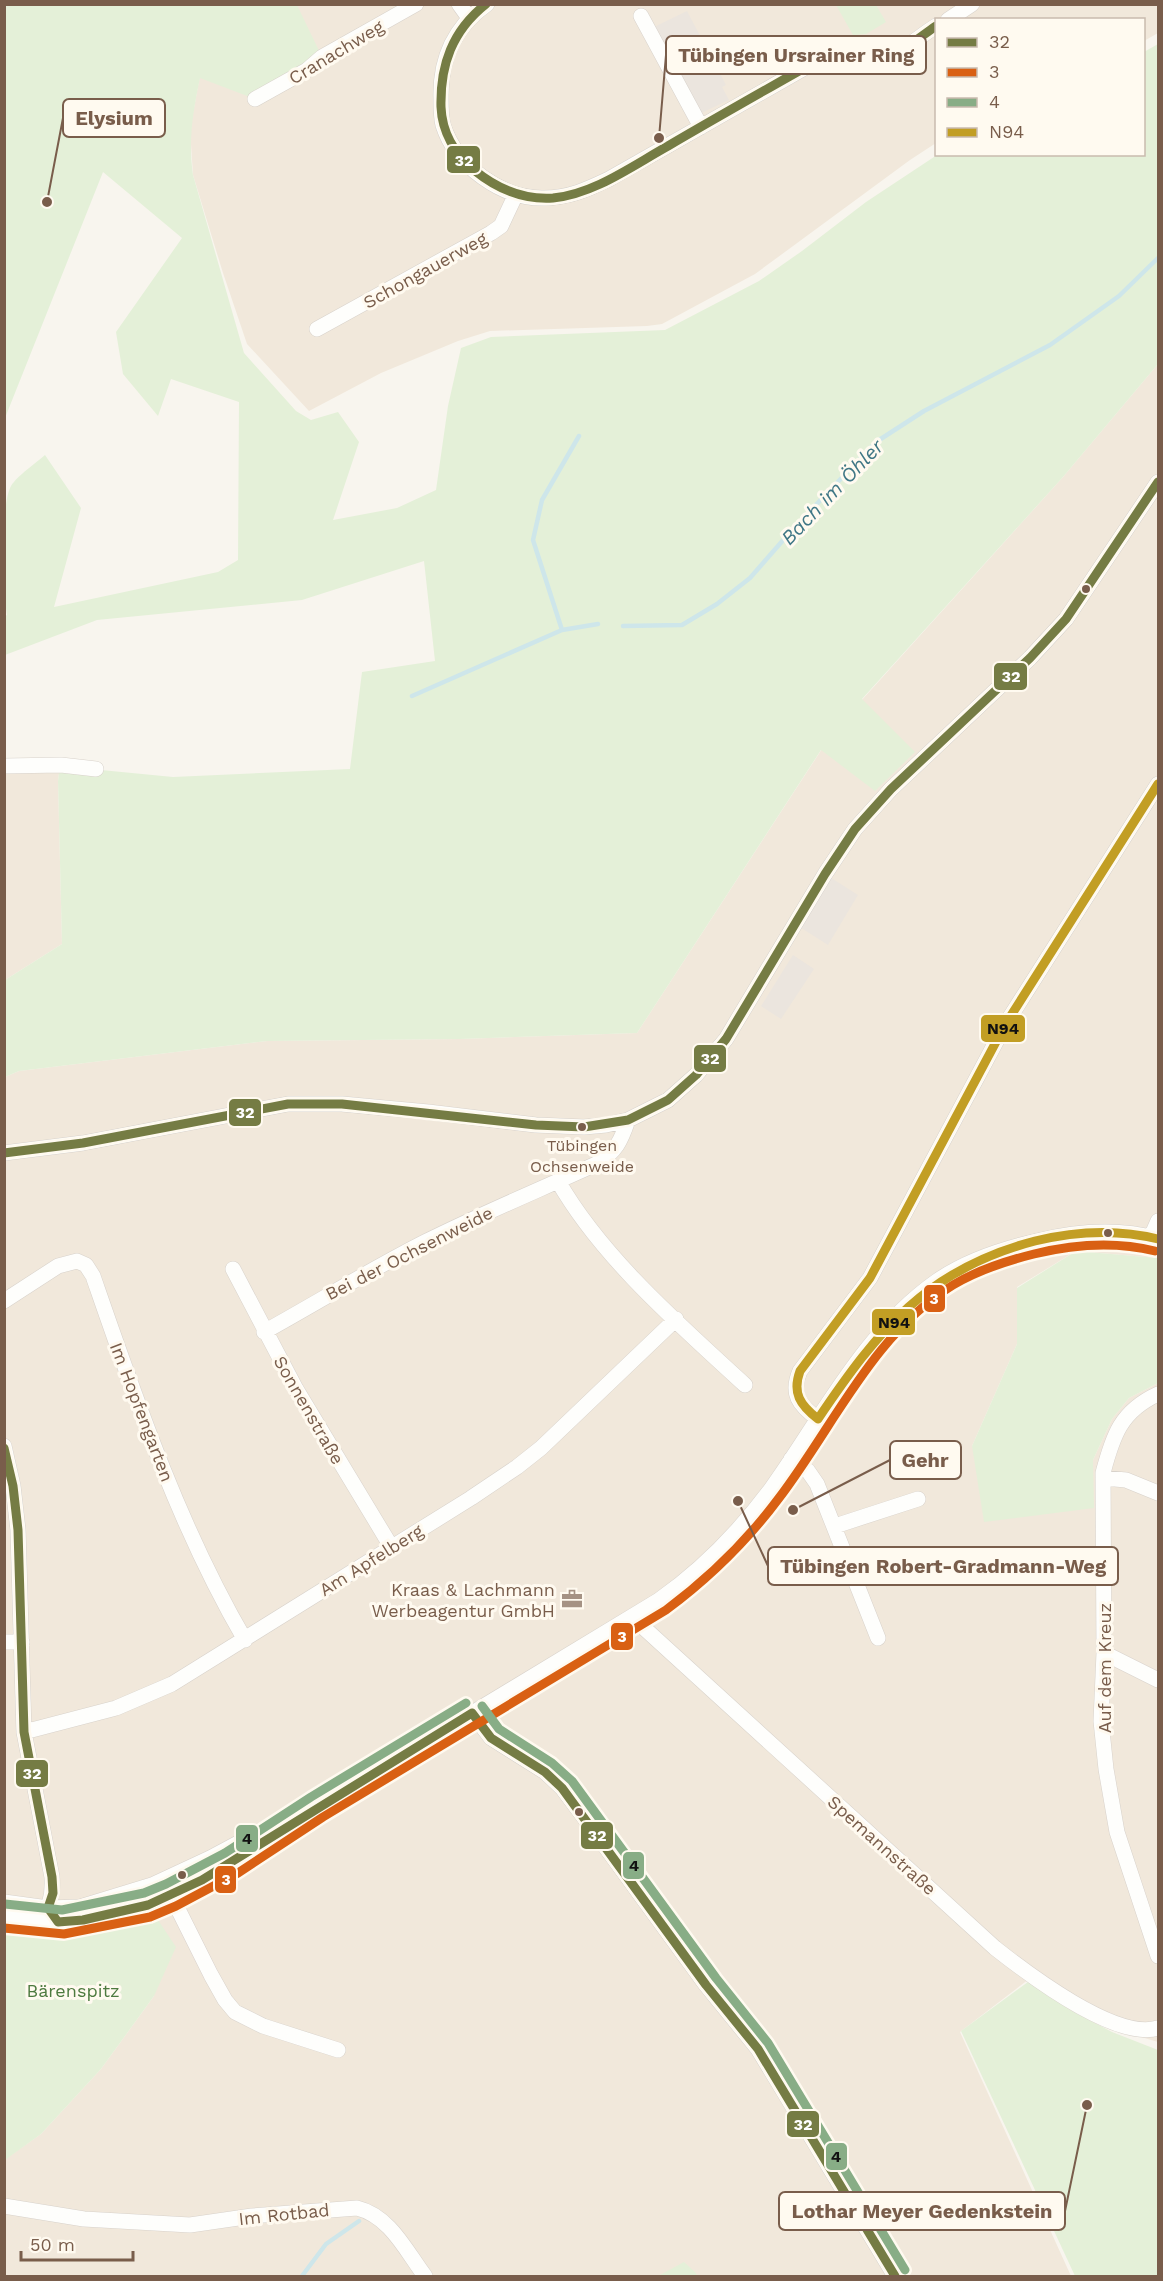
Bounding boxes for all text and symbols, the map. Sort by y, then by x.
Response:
street label: Cranachweg [285,15,388,88]
legend [935,18,1145,156]
text: 32 [989,31,1010,52]
callout: Tübingen Ursrainer Ring [666,36,926,74]
text: Tübingen Ursrainer Ring [678,43,915,67]
text: 3 [989,61,1000,82]
text: 4 [989,91,1000,112]
callout: Elysium [63,99,165,137]
text: Elysium [75,106,153,130]
text: N94 [989,121,1024,142]
line badge: 32 [446,145,481,174]
text: 32 [454,151,474,170]
street label: Schongauerweg [360,227,491,313]
water label: Bach im Öhler [776,433,889,550]
unlabelled marker [1080,583,1092,595]
line badge: 32 [993,662,1028,691]
text: 32 [1001,667,1021,686]
line badge: N94 [980,1014,1026,1043]
text: N94 [987,1019,1019,1038]
line badge: 32 [693,1044,727,1073]
text: 32 [700,1049,720,1068]
line badge: 32 [228,1098,262,1127]
text: 32 [235,1103,255,1122]
marker: Tübingen Ochsenweide [576,1121,588,1133]
place label: Tübingen Ochsenweide [530,1136,634,1176]
street label: Bei der Ochsenweide [322,1202,496,1304]
unlabelled marker [1102,1227,1114,1239]
line badge: 3 [923,1284,946,1313]
text: 3 [929,1289,939,1308]
line badge: N94 [871,1308,916,1336]
text: N94 [878,1313,910,1332]
street label: Im Hopfengarten [106,1339,178,1485]
street label: Sonnenstraße [269,1352,349,1468]
callout: Gehr [890,1441,961,1479]
text: Gehr [901,1448,949,1472]
street label: Am Apfelberg [315,1520,427,1600]
callout: Tübingen Robert-Gradmann-Weg [768,1547,1118,1585]
text: Tübingen Robert-Gradmann-Weg [780,1554,1107,1578]
place label: Kraas & Lachmann Werbeagentur GmbH [372,1579,555,1621]
office icon: Kraas & Lachmann Werbeagentur GmbH [560,1587,584,1611]
street label: Auf dem Kreuz [1094,1603,1115,1733]
line badge: 3 [610,1622,634,1651]
text: 3 [617,1627,627,1646]
line badge: 32 [15,1759,49,1788]
text: 32 [22,1764,42,1783]
street label: Spemannstraße [823,1791,941,1899]
unlabelled marker [573,1806,585,1818]
line badge: 32 [580,1821,614,1850]
line badge: 4 [235,1824,259,1853]
text: 32 [587,1826,607,1845]
text: 4 [242,1829,252,1848]
line badge: 4 [622,1851,645,1880]
text: 4 [629,1856,639,1875]
line badge: 3 [214,1865,237,1894]
unlabelled marker [176,1869,188,1881]
text: 3 [221,1870,231,1889]
park label: Bärenspitz [26,1980,120,2001]
line badge: 32 [786,2110,820,2138]
text: 32 [793,2115,813,2134]
line badge: 4 [825,2142,848,2171]
text: 4 [831,2147,841,2166]
callout: Lothar Meyer Gedenkstein [779,2192,1065,2230]
street label: Im Rotbad [238,2199,330,2229]
text: Lothar Meyer Gedenkstein [792,2199,1052,2223]
scale bar [21,2224,134,2262]
text: 50 m [30,2234,75,2255]

